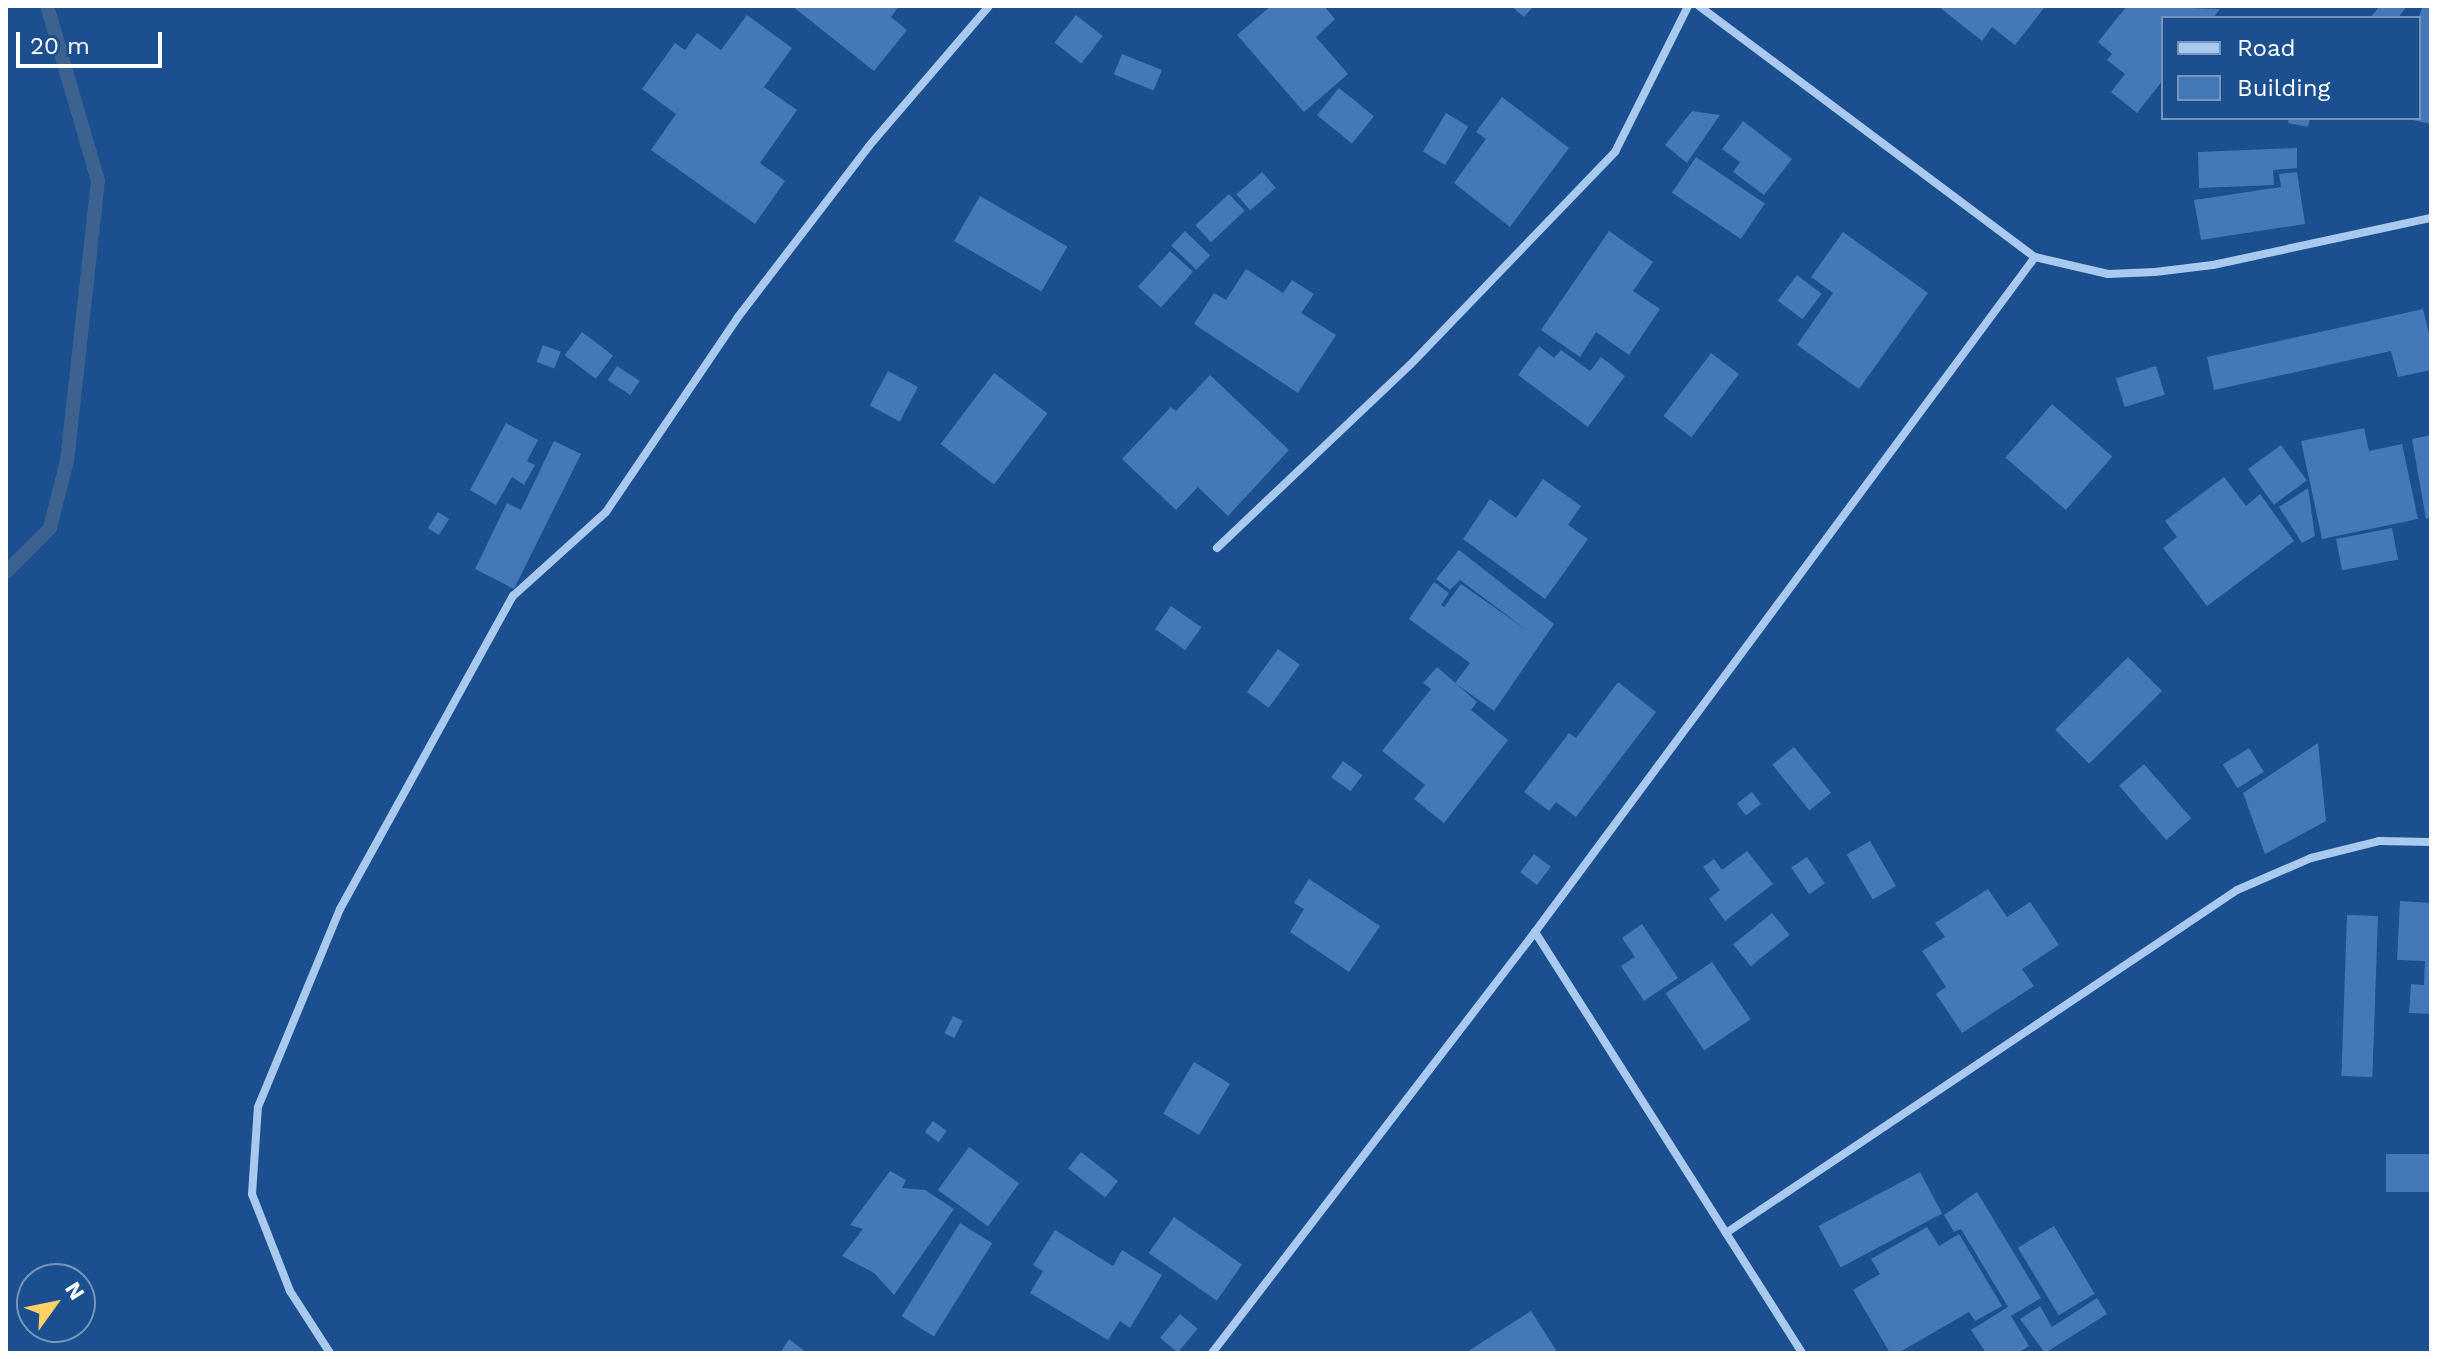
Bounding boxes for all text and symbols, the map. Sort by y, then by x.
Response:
scale bar [20,16,166,66]
legend [2161,16,2421,120]
text: 20 m [30,32,90,60]
text: Road [2237,34,2296,62]
text: Building [2237,74,2330,102]
north arrow [16,1263,96,1343]
text: N [60,1277,90,1304]

